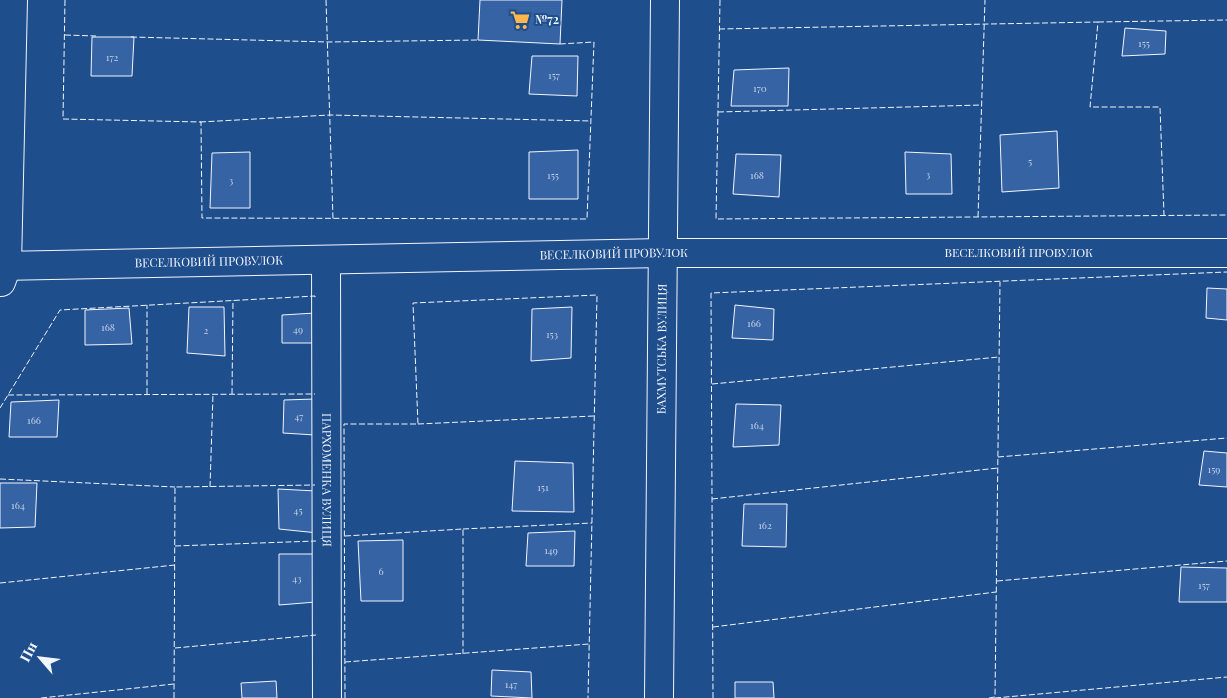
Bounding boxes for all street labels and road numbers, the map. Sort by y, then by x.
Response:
street label: ВЕСЕЛКОВИЙ ПРОВУЛОК [539,244,688,262]
street label: ВЕСЕЛКОВИЙ ПРОВУЛОК [945,244,1093,260]
street label: ВЕСЕЛКОВИЙ ПРОВУЛОК [135,251,283,270]
street label: БАХМУТСЬКА ВУЛИЦЯ [652,283,670,414]
street label: ПАРХОМЕНКА ВУЛИЦЯ [319,413,336,547]

